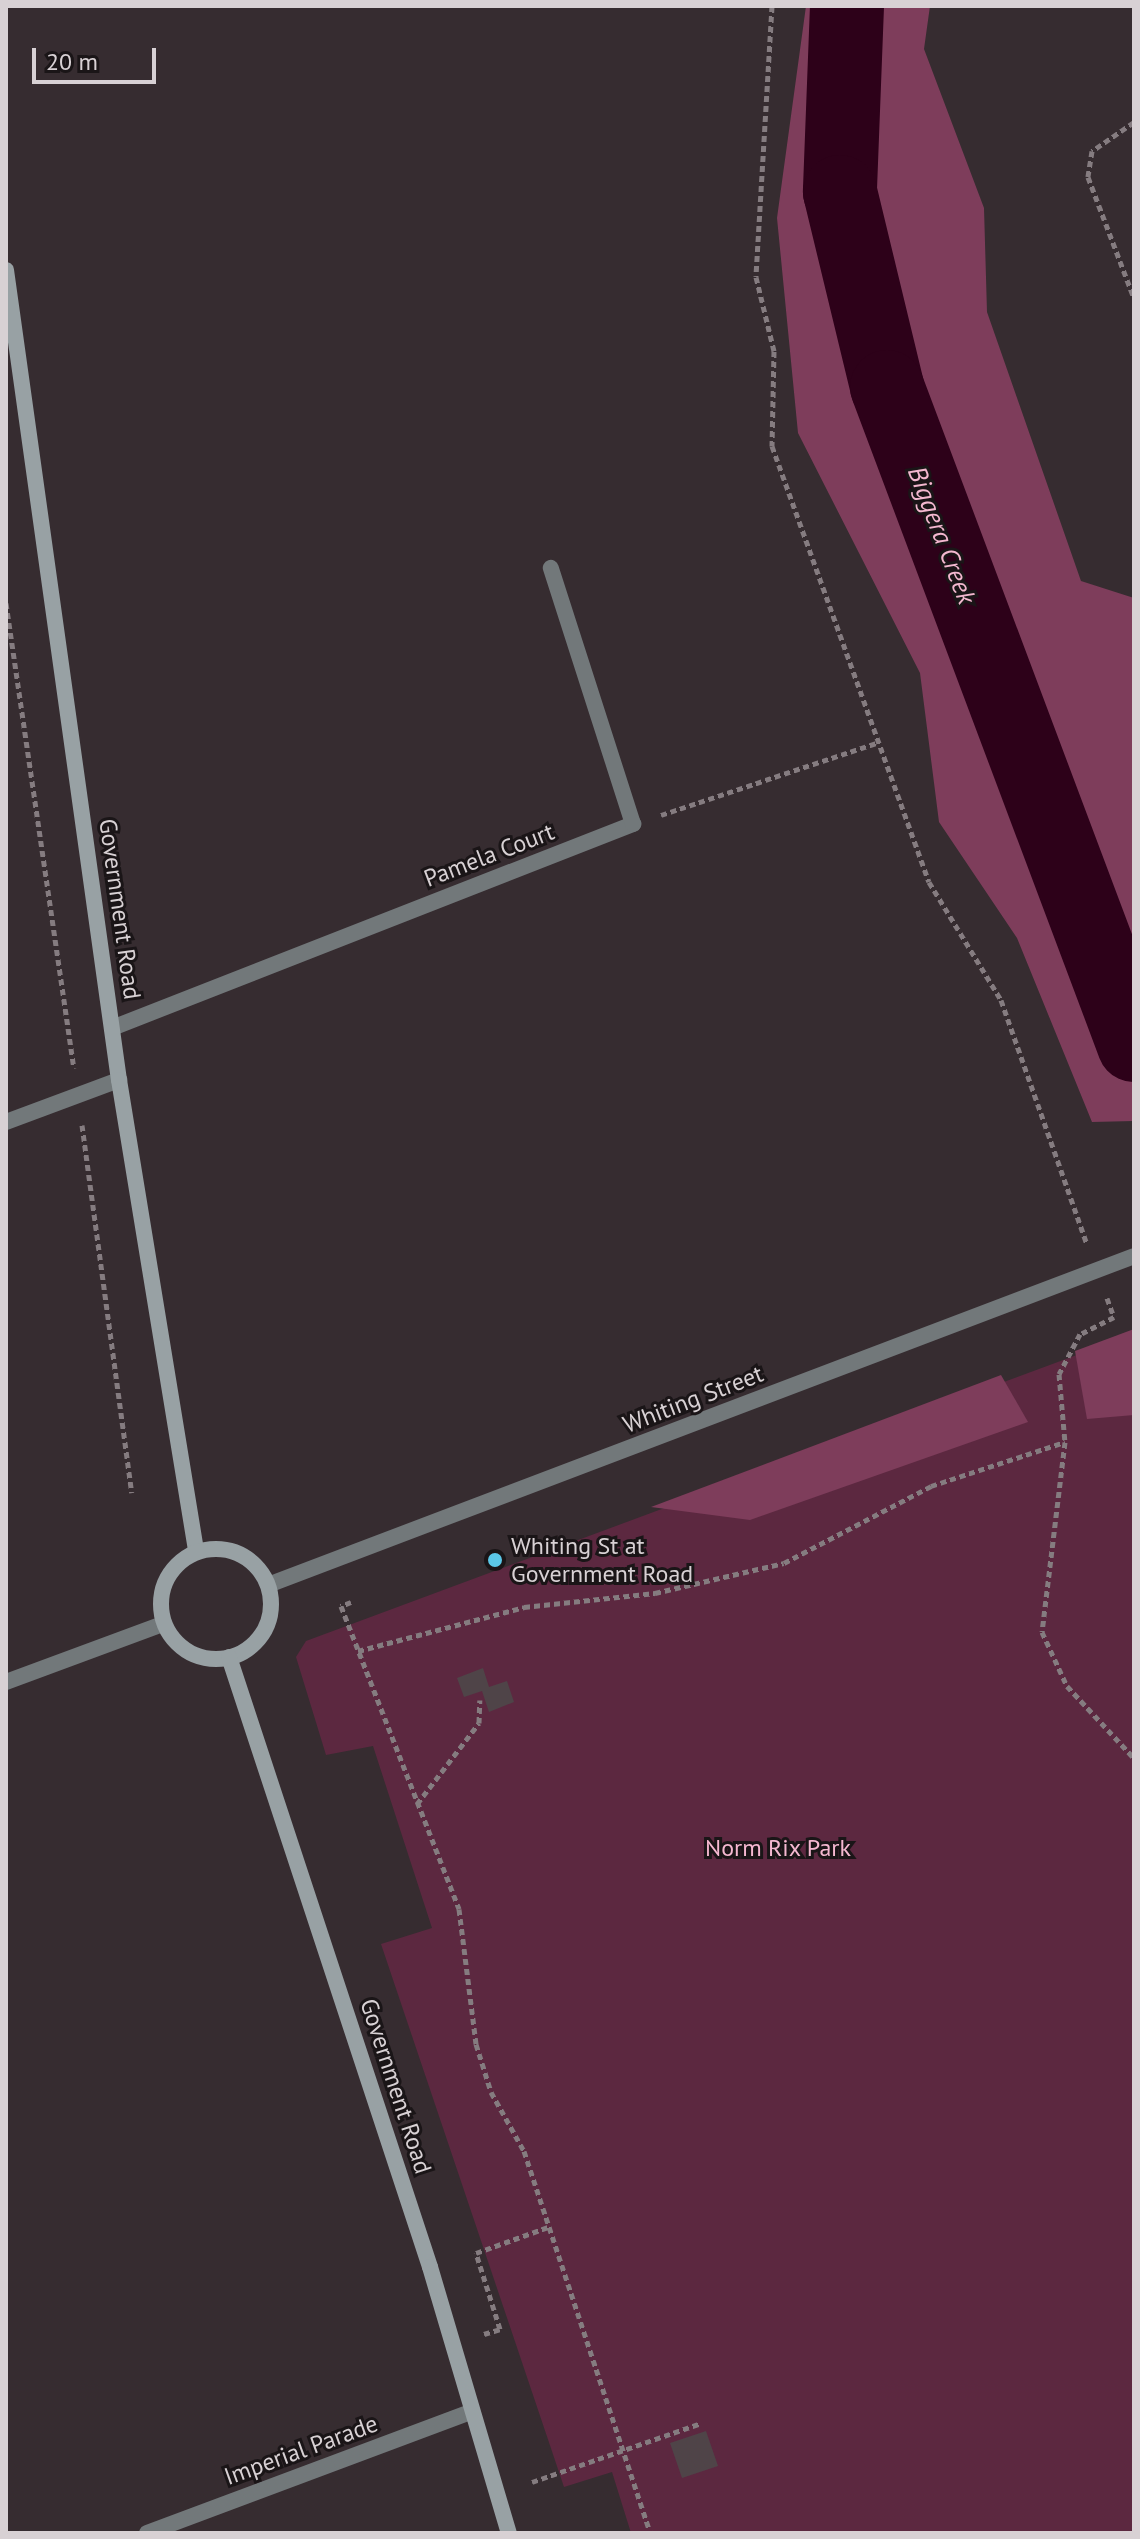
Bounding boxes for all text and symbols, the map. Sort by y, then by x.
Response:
scale bar [36,32,160,82]
text: 20 m [46,46,98,77]
water label: Biggera Creek [901,462,983,608]
street label: Government Road [93,817,147,1001]
street label: Pamela Court [420,817,558,893]
street label: Whiting Street [619,1359,767,1439]
place label: Whiting St at Government Road [511,1532,693,1588]
marker: Whiting St at Government Road [486,1551,504,1569]
park label: Norm Rix Park [705,1834,851,1862]
street label: Government Road [354,1995,438,2177]
street label: Imperial Parade [220,2409,382,2491]

